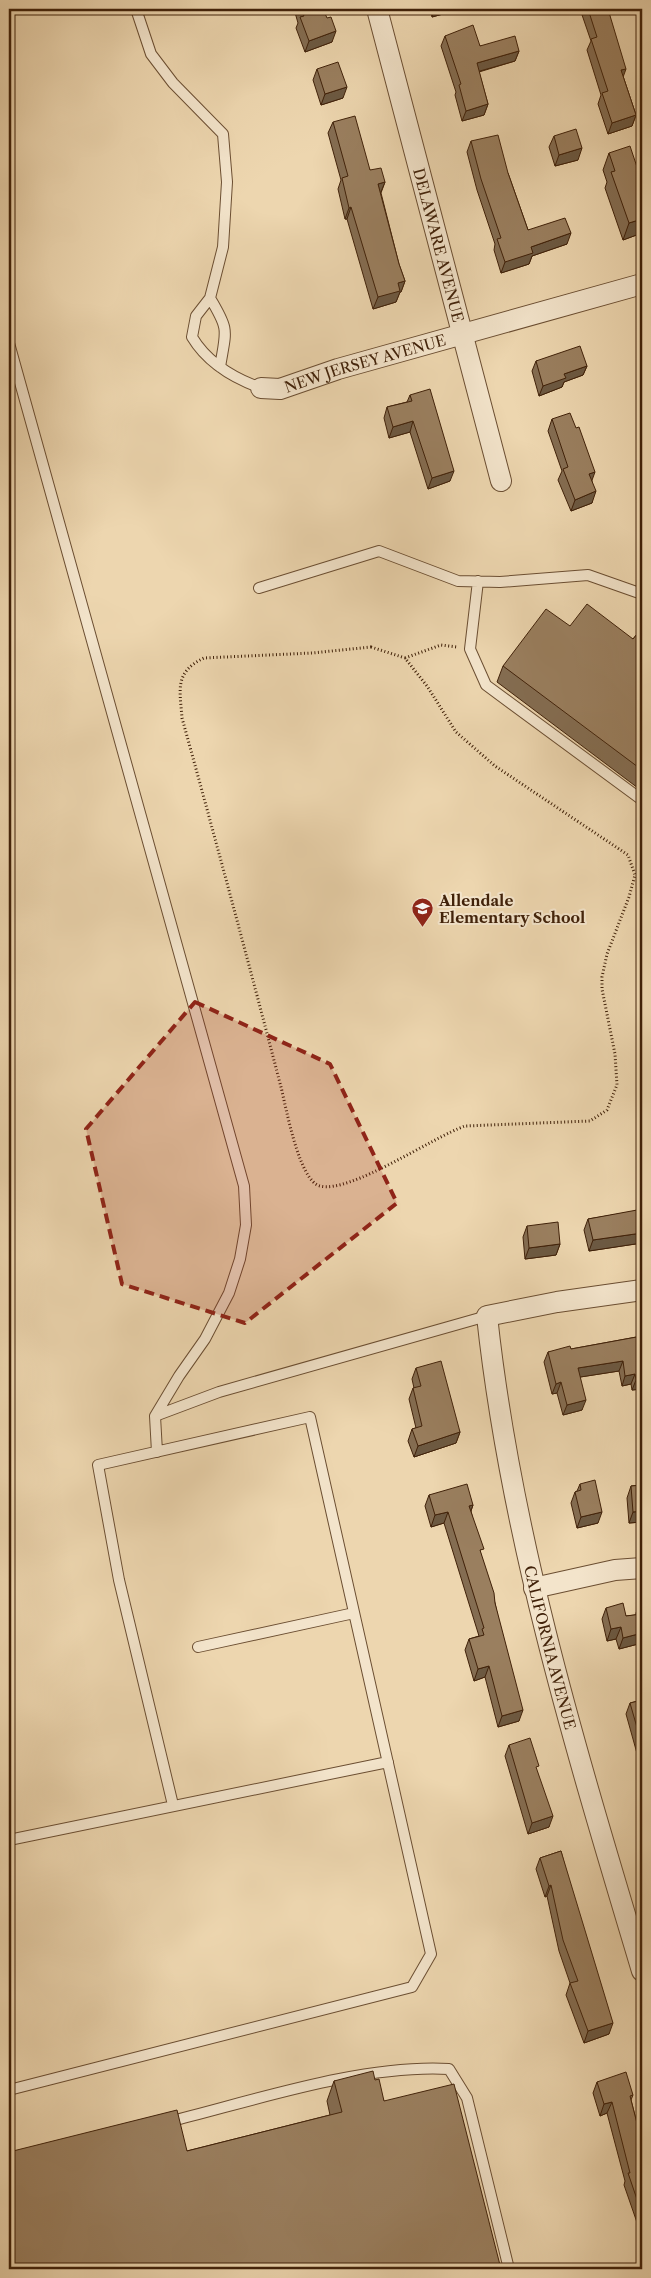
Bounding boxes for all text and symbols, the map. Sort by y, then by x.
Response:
street label: DELAWARE AVENUE [410,166,468,324]
street label: NEW JERSEY AVENUE [282,330,448,396]
place label: Allendale Elementary School [438,891,585,927]
school or university icon: Allendale Elementary School [411,897,435,928]
street label: CALIFORNIA AVENUE [521,1564,580,1732]

